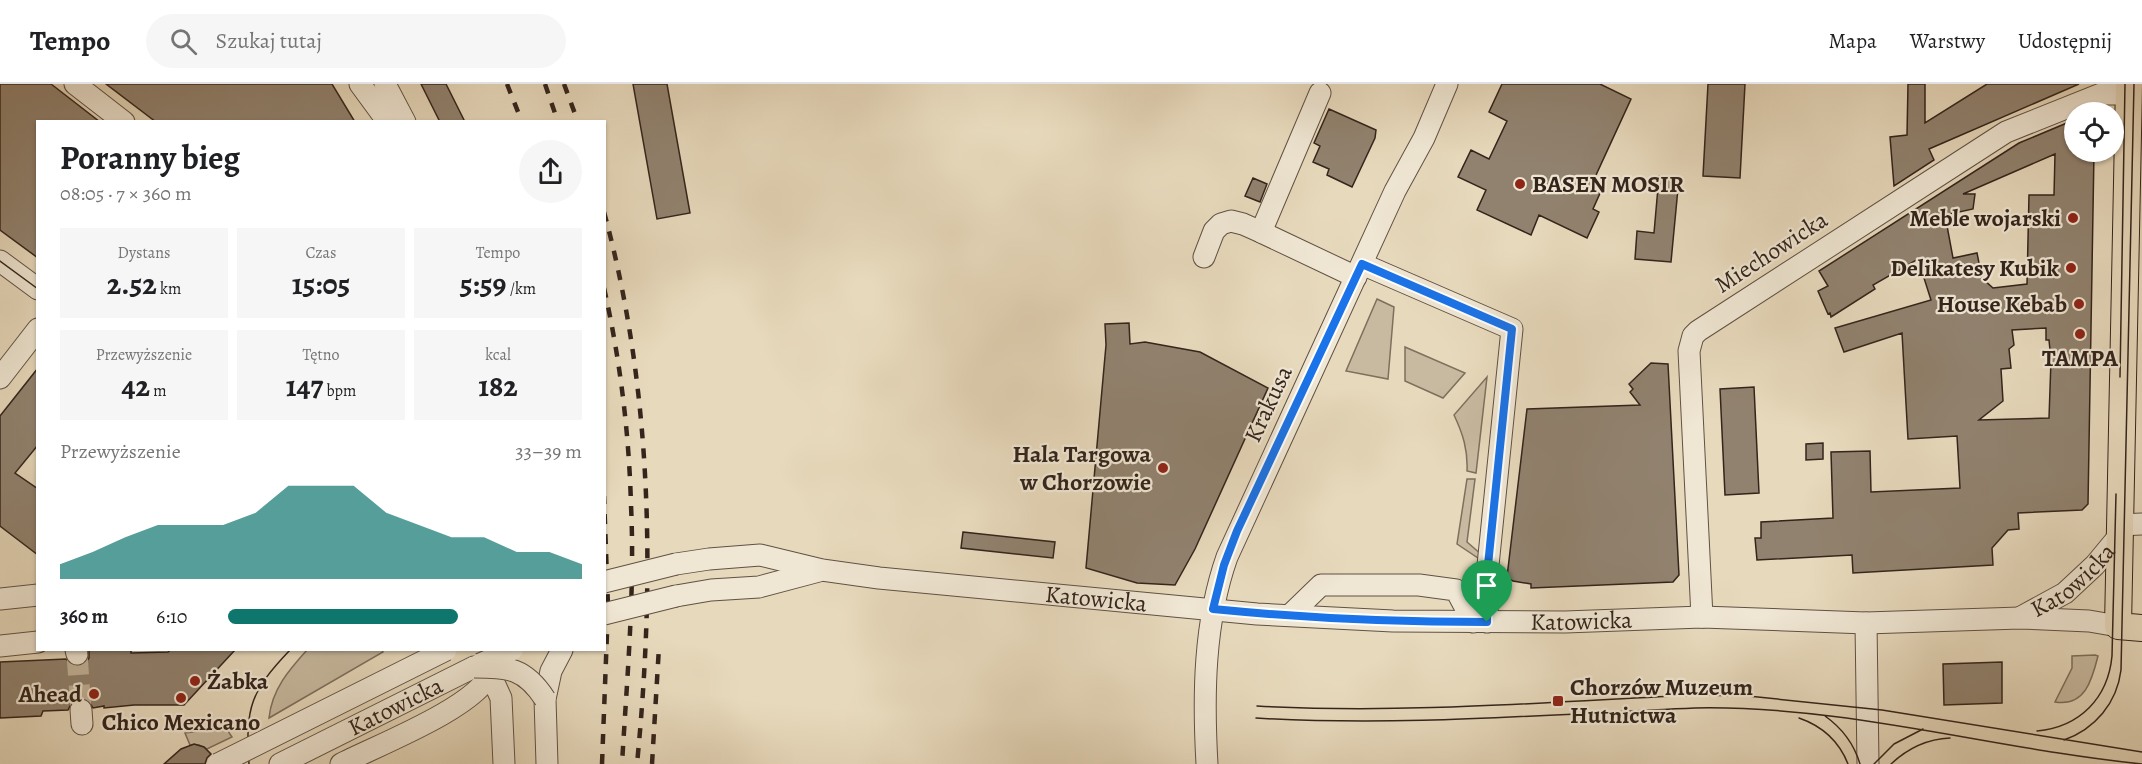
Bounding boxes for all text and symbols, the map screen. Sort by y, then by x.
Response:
search box [146,14,566,68]
text: Tempo [30,22,110,60]
icon: search [167,25,200,58]
text: Szukaj tutaj [215,26,322,56]
text: Mapa [1829,27,1877,55]
text: Warstwy [1910,27,1985,55]
text: Udostępnij [2018,27,2112,55]
map controls [2064,102,2124,162]
button: locate [2064,102,2124,162]
text: Poranny bieg [60,135,240,180]
button: share [519,140,582,203]
place label: BASEN MOSIR [1532,168,1685,200]
marker: BASEN MOSIR [1513,177,1527,191]
text: 08:05 · 7 × 360 m [60,180,192,207]
place label: Meble wojarski [1909,202,2061,234]
street label: Miechowicka [1708,203,1834,300]
marker: Meble wojarski [2066,211,2080,225]
text: Dystans [118,242,170,264]
text: Czas [306,242,336,264]
text: Tempo [476,242,520,264]
place label: Delikatesy Kubik [1890,252,2060,284]
marker: Delikatesy Kubik [2064,261,2078,275]
text: 2.52 [107,264,157,304]
text: 15:05 [292,264,350,304]
text: 5:59 [460,264,506,304]
text: km [157,278,181,300]
text: /km [506,278,536,300]
place label: House Kebab [1937,288,2067,320]
marker: House Kebab [2072,297,2086,311]
marker: TAMPA [2073,327,2087,341]
place label: TAMPA [2042,342,2119,374]
text: Przewyższenie [96,344,192,366]
text: Tętno [303,344,339,366]
text: kcal [485,344,511,366]
street label: Krakusa [1236,360,1300,447]
text: 42 [121,366,150,406]
text: 147 [286,366,323,406]
text: 182 [478,366,518,406]
text: m [150,380,167,402]
text: bpm [323,380,356,402]
text: Przewyższenie [60,438,181,465]
text: 33–39 m [515,438,582,465]
place label: Hala Targowa w Chorzowie [1012,438,1151,498]
marker: Hala Targowa w Chorzowie [1156,461,1170,475]
street label: Katowicka [2025,536,2123,625]
pin [1461,560,1512,622]
icon: arrive [1470,569,1503,602]
street label: Katowicka [1044,578,1149,620]
text: 360 m [60,603,108,630]
text: 6:10 [156,603,188,630]
street label: Katowicka [1530,604,1634,638]
place label: Żabka [207,665,269,697]
street label: Katowicka [343,669,449,743]
place label: Chorzów Muzeum Hutnictwa [1570,671,1753,731]
marker: Żabka [188,674,202,688]
place label: Ahead [18,678,82,710]
marker: Ahead [87,687,101,701]
marker: Chico Mexicano [174,691,188,705]
marker: Chorzów Muzeum Hutnictwa [1551,694,1565,708]
place label: Chico Mexicano [102,706,260,738]

